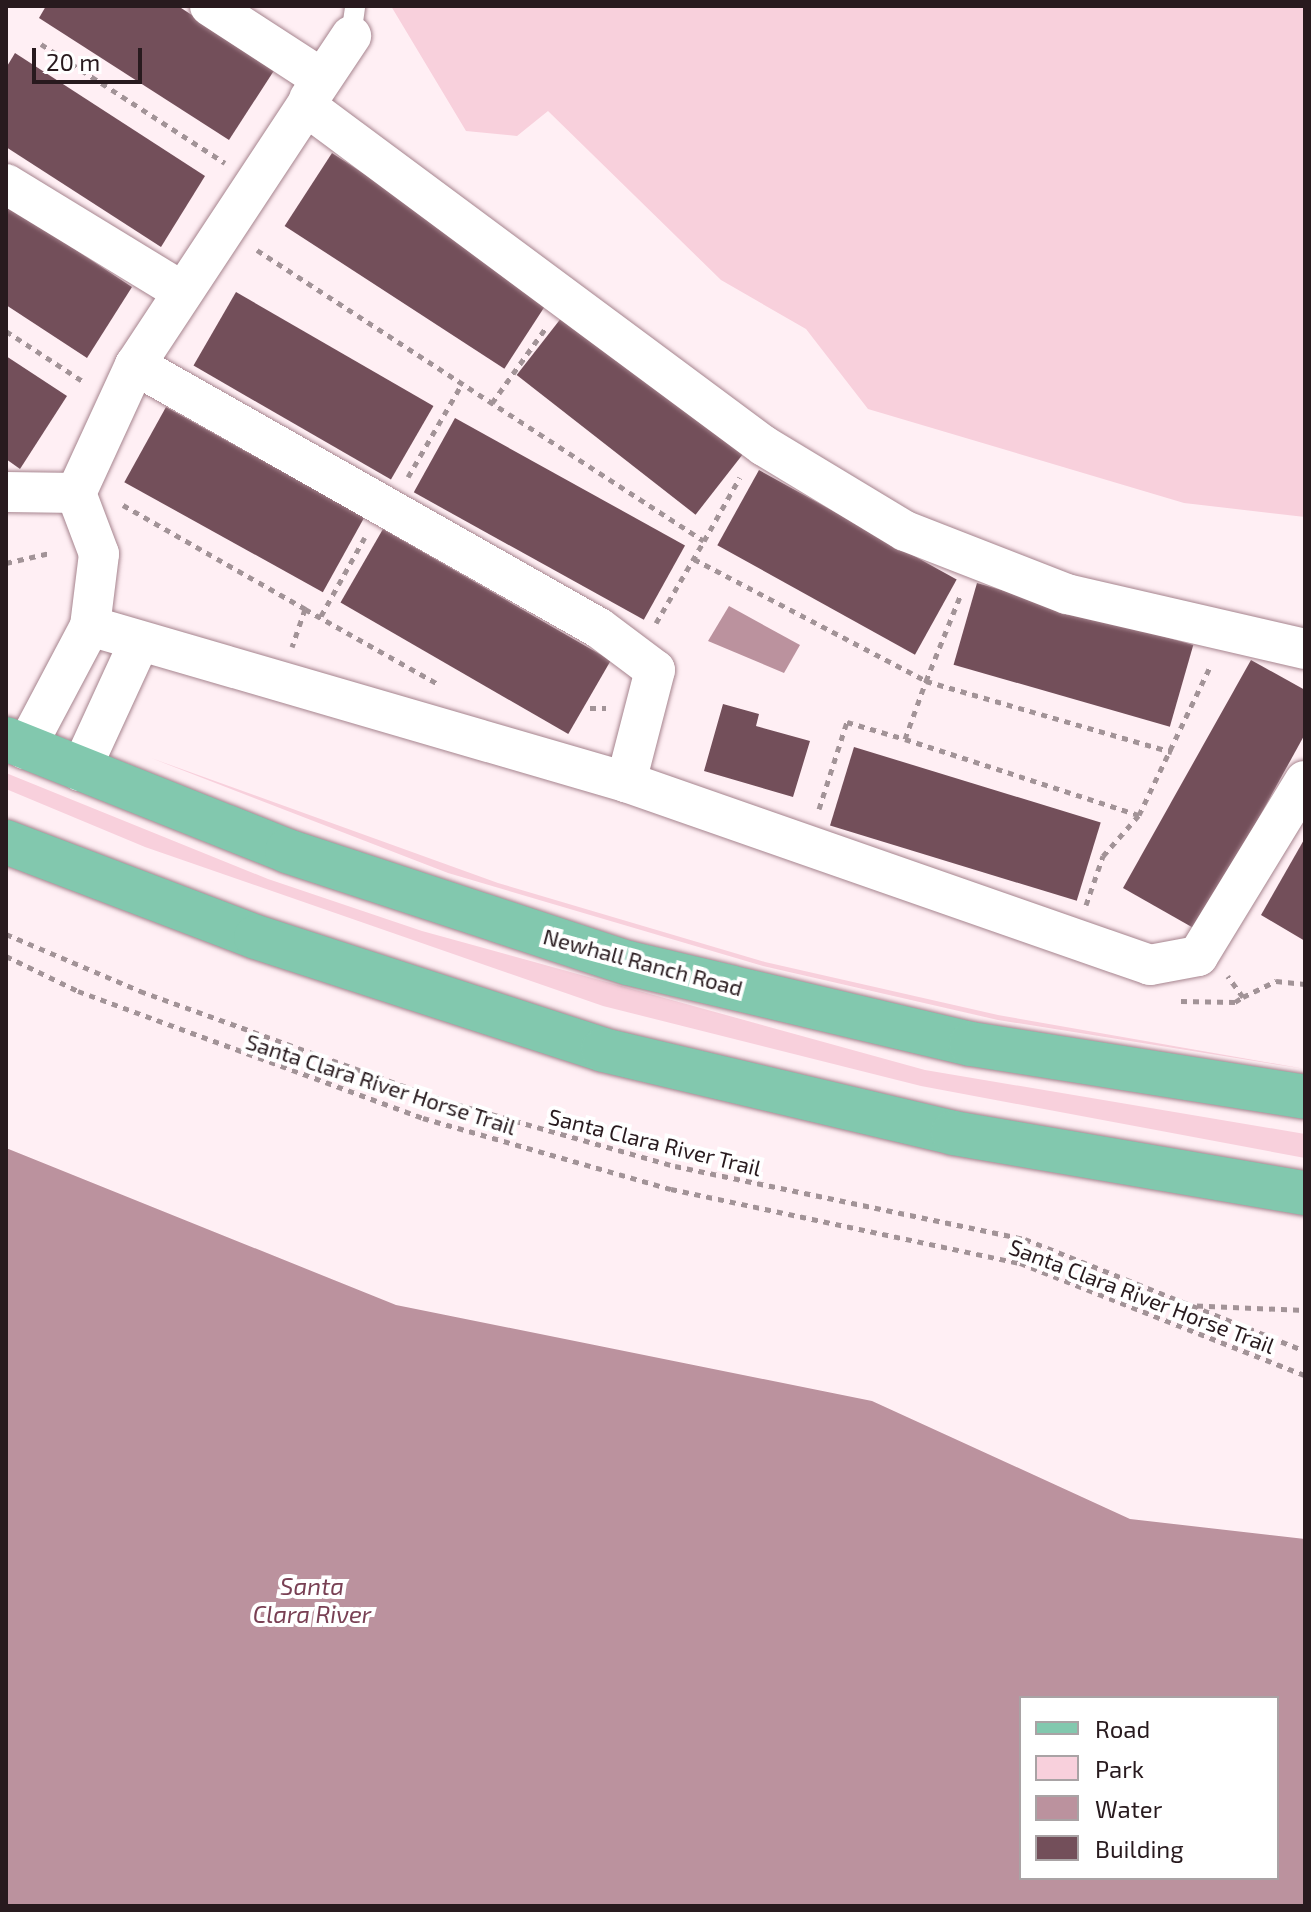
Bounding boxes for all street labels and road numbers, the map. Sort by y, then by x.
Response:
street label: Newhall Ranch Road [540,923,746,1001]
street label: Santa Clara River Horse Trail [242,1028,520,1140]
street label: Santa Clara River Trail [545,1103,765,1181]
street label: Santa Clara River Horse Trail [1005,1233,1279,1359]

